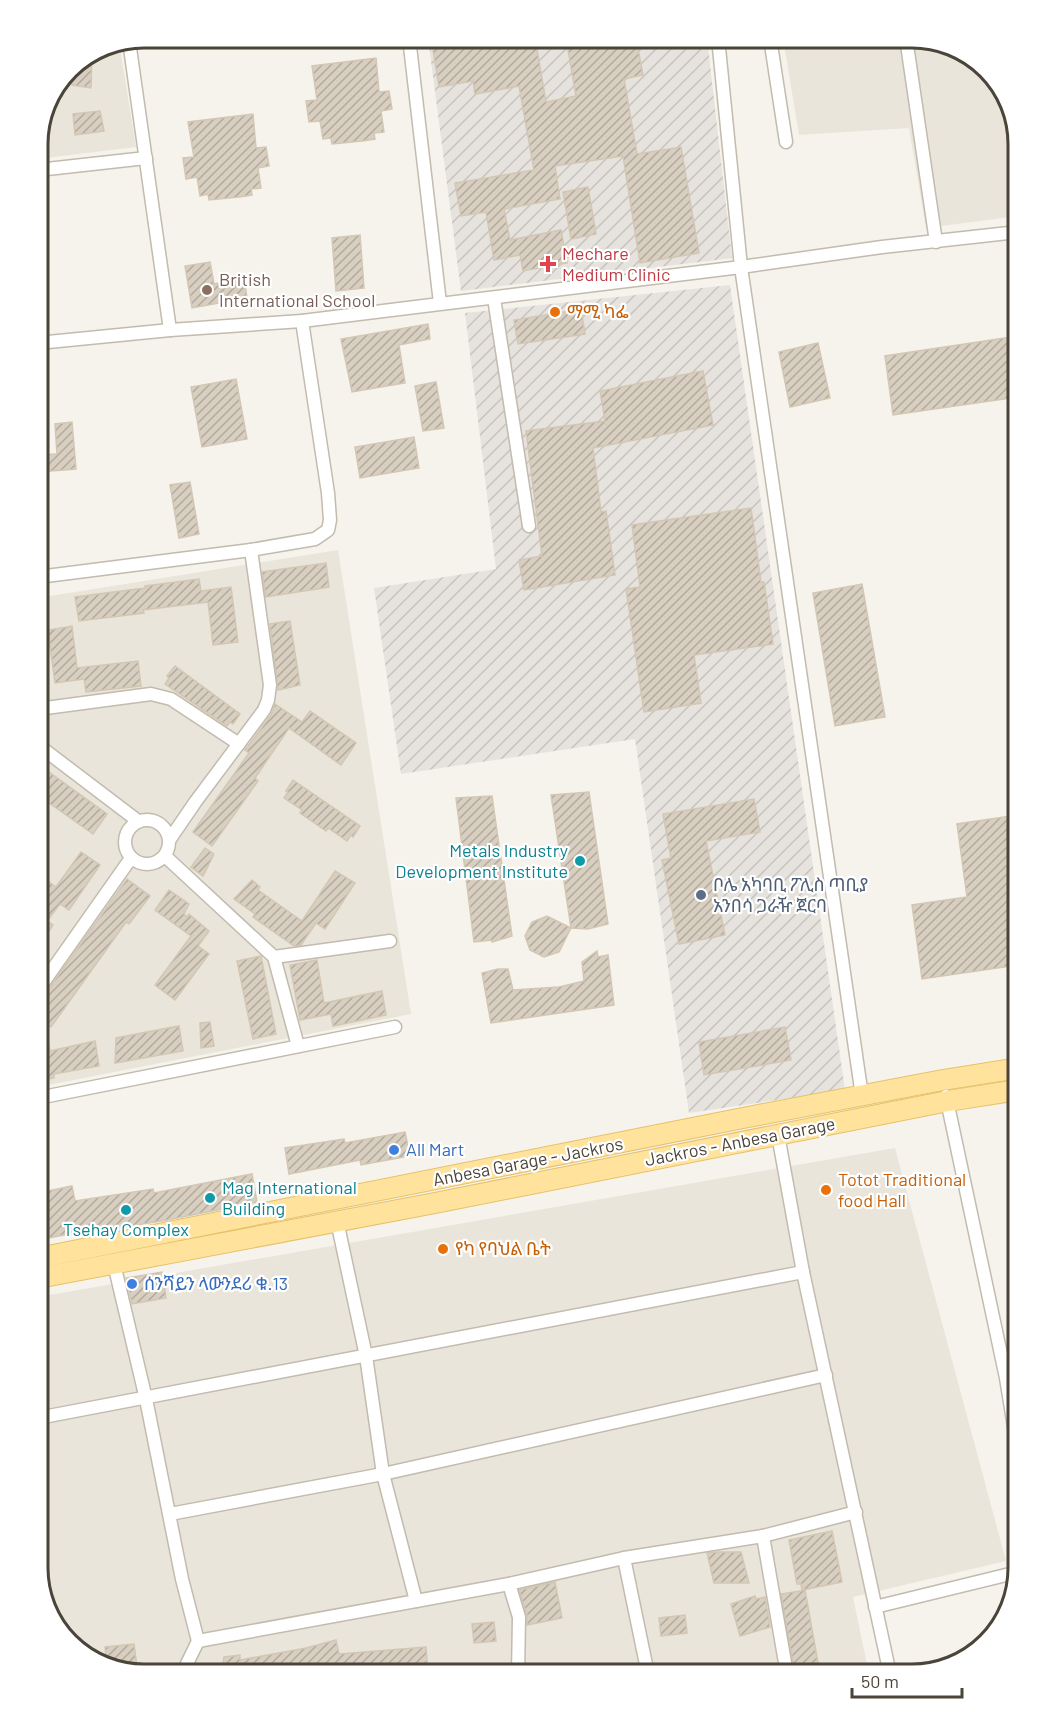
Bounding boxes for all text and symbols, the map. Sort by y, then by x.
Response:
place label: Mechare Medium Clinic [562,242,670,285]
marker: Mechare Medium Clinic [539,255,557,273]
place label: British International School [219,268,375,311]
marker: British International School [200,283,214,297]
place label: ማሚ ካፌ [567,300,629,322]
marker: ማሚ ካፌ [548,305,562,319]
place label: Metals Industry Development Institute [395,839,568,882]
marker: Metals Industry Development Institute [573,854,587,868]
place label: ቦሌ አካባቢ ፖሊስ ጣቢያ አንበሳ ጋራዥ ጀርባ [713,873,868,916]
marker: ቦሌ አካባቢ ፖሊስ ጣቢያ አንበሳ ጋራዥ ጀርባ [694,888,708,902]
street label: Jackros - Anbesa Garage [643,1112,837,1170]
street label: Anbesa Garage - Jackros [431,1132,625,1190]
place label: All Mart [406,1138,464,1160]
marker: All Mart [387,1143,401,1157]
place label: Totot Traditional food Hall [838,1168,966,1211]
place label: Mag International Building [222,1176,357,1219]
marker: Totot Traditional food Hall [819,1183,833,1197]
marker: Mag International Building [203,1191,217,1205]
marker: Tsehay Complex [119,1203,133,1217]
place label: Tsehay Complex [63,1218,189,1240]
place label: የካ የባህል ቤት [455,1237,551,1259]
marker: የካ የባህል ቤት [436,1242,450,1256]
place label: ሰንሻይን ላውንደሪ ቁ.13 [144,1272,288,1294]
marker: ሰንሻይን ላውንደሪ ቁ.13 [125,1277,139,1291]
scale bar [852,1661,962,1699]
text: 50 m [861,1670,899,1692]

